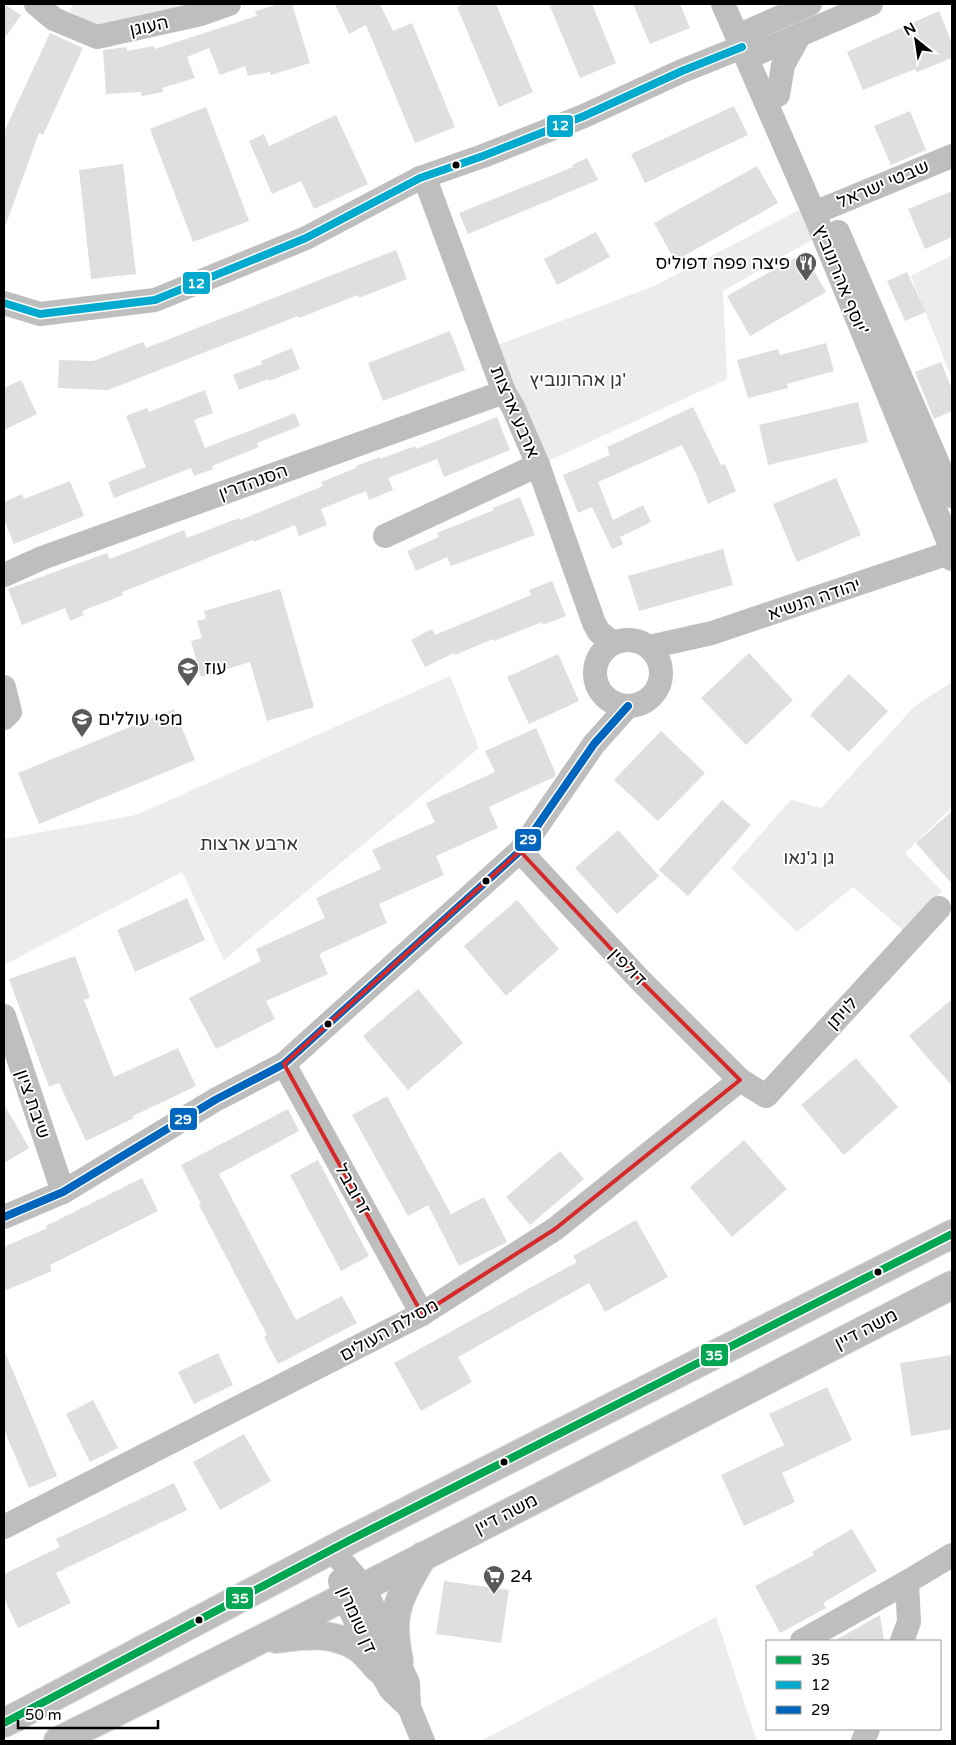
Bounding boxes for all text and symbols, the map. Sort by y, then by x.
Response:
street label: העוגן [128,11,170,41]
north arrow [891,15,941,65]
text: N [901,19,919,39]
line badge: 12 [546,114,574,138]
text: 12 [551,117,569,134]
street label: שבטי ישראל [834,155,932,213]
unlabelled marker [451,160,461,170]
street label: יוסף אהרונוביץ' [809,222,873,338]
restaurant icon: פיצה פפה דפוליס [794,251,818,282]
place label: פיצה פפה דפוליס [655,252,790,274]
line badge: 12 [182,271,211,295]
text: 12 [187,275,205,292]
street label: ארבע ארצות [486,363,544,461]
park label: גן אהרונוביץ' [530,369,626,391]
street label: הסנהדרין [215,459,291,505]
street label: יהודה הנשיא [765,573,863,625]
school or university icon: עוז [176,656,200,687]
place label: עוז [204,657,227,679]
school or university icon: מפי עוללים [70,707,94,738]
place label: מפי עוללים [98,708,183,730]
line badge: 29 [514,828,542,852]
text: 29 [519,831,537,848]
park label: ארבע ארצות [200,833,298,855]
park label: גן ג'נאו [783,847,835,869]
unlabelled marker [481,876,491,886]
street label: דולפין [604,943,652,991]
street label: לויתן [822,992,862,1034]
unlabelled marker [323,1019,333,1029]
street label: שיבת ציון [11,1066,55,1142]
line badge: 29 [169,1107,198,1131]
text: 29 [174,1111,192,1128]
street label: זרובבל [330,1160,376,1219]
unlabelled marker [873,1267,883,1277]
street label: מסילת העולים [336,1294,442,1366]
street label: משה דיין [831,1304,901,1354]
line badge: 35 [700,1343,729,1367]
text: 35 [705,1347,723,1364]
unlabelled marker [499,1457,509,1467]
street label: משה דיין [471,1489,541,1539]
supermarket icon: 24 [482,1564,506,1595]
place label: 24 [510,1565,533,1587]
street label: דן שומרון [332,1583,382,1657]
line badge: 35 [225,1586,254,1610]
text: 35 [231,1590,249,1607]
unlabelled marker [194,1615,204,1625]
legend [766,1640,941,1730]
text: 35 [811,1651,830,1669]
text: 12 [811,1676,830,1694]
scale bar [18,1698,158,1730]
text: 29 [811,1701,830,1719]
text: 50 m [25,1706,62,1724]

